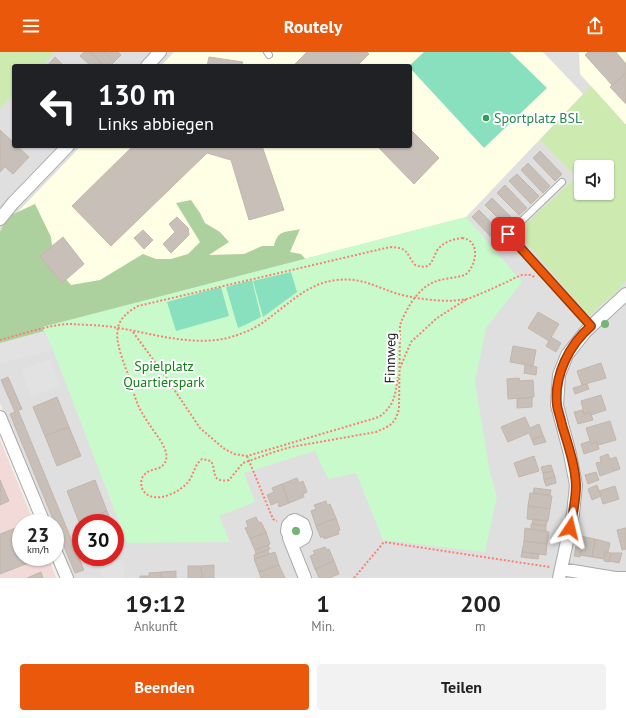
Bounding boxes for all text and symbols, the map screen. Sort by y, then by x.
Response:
icon: menu [20,15,42,37]
text: Routely [284,15,342,38]
icon: share [584,15,606,37]
text: 130 m [98,76,175,113]
icon: left [32,80,84,132]
place label: Sportplatz BSL [494,109,582,127]
text: Links abbiegen [98,112,214,135]
marker: Sportplatz BSL [481,113,491,123]
map controls [574,160,614,200]
button: sound [574,160,614,200]
pin [491,217,525,251]
icon: arrive [497,223,519,245]
street label: Finnweg [381,332,399,384]
park label: Spielplatz Quartierspark [123,357,205,391]
position arrow [549,507,591,549]
speed limit sign: 30 [72,514,124,566]
text: 23 [27,522,49,548]
text: km/h [27,543,49,556]
text: 19:12 [125,588,186,619]
text: 1 [316,588,330,619]
text: 200 [460,588,501,619]
text: Ankunft [134,618,177,635]
text: Min. [311,618,335,635]
text: m [475,618,486,635]
button: Beenden [20,664,309,710]
button: Teilen [317,664,606,710]

